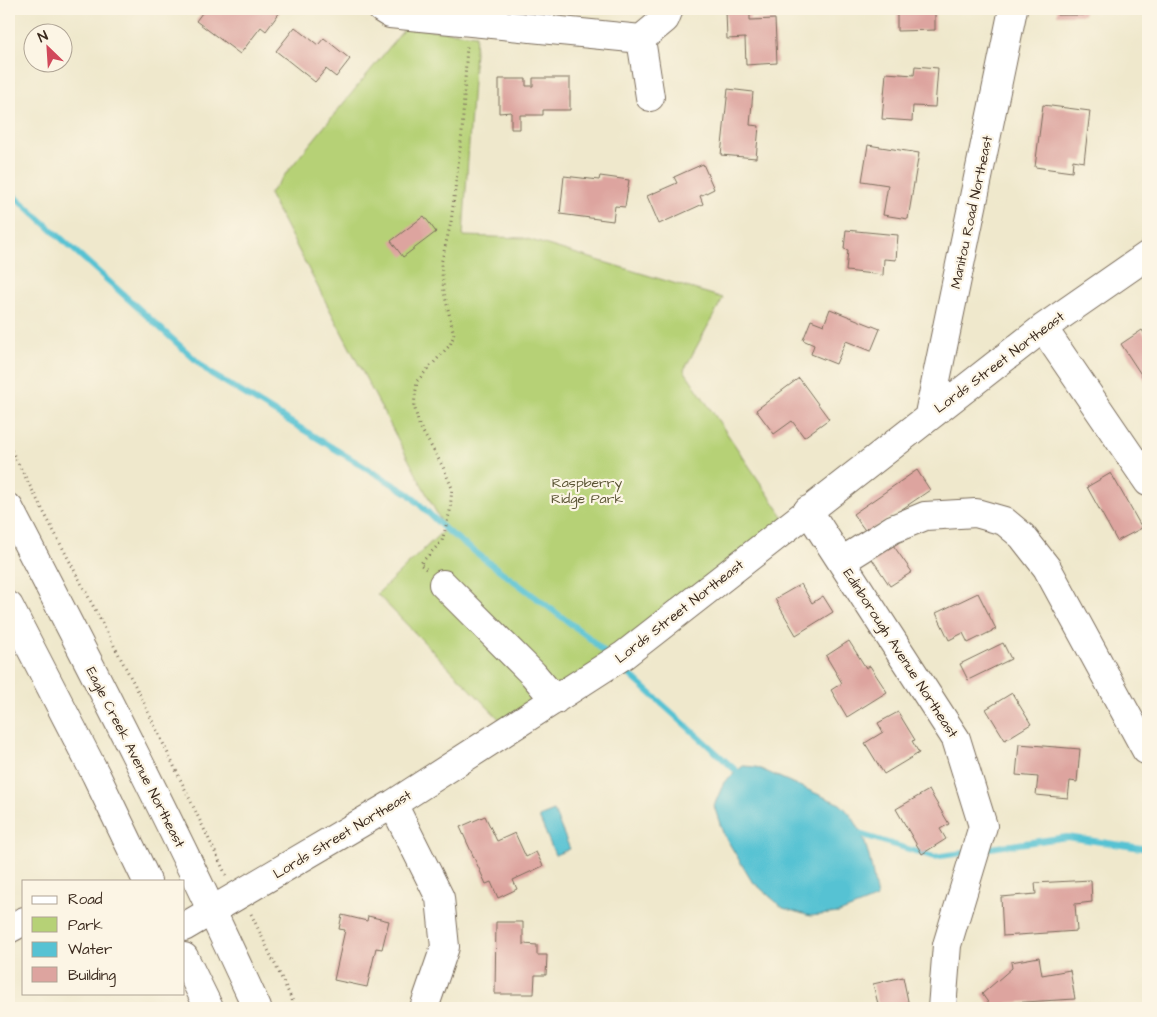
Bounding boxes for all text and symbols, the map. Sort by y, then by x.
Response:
north arrow [22,22,72,72]
text: N [35,26,51,48]
street label: Manitou Road Northeast [946,133,998,291]
street label: Lords Street Northeast [930,307,1069,418]
park label: Raspberry Ridge Park [551,473,623,509]
street label: Lords Street Northeast [611,555,748,668]
street label: Edinborough Avenue Northeast [838,565,963,742]
street label: Eagle Creek Avenue Northeast [81,664,190,852]
street label: Lords Street Northeast [270,785,416,884]
legend [22,880,185,994]
text: Road [68,889,103,910]
text: Park [68,915,103,936]
text: Water [68,939,112,960]
text: Building [68,965,116,987]

